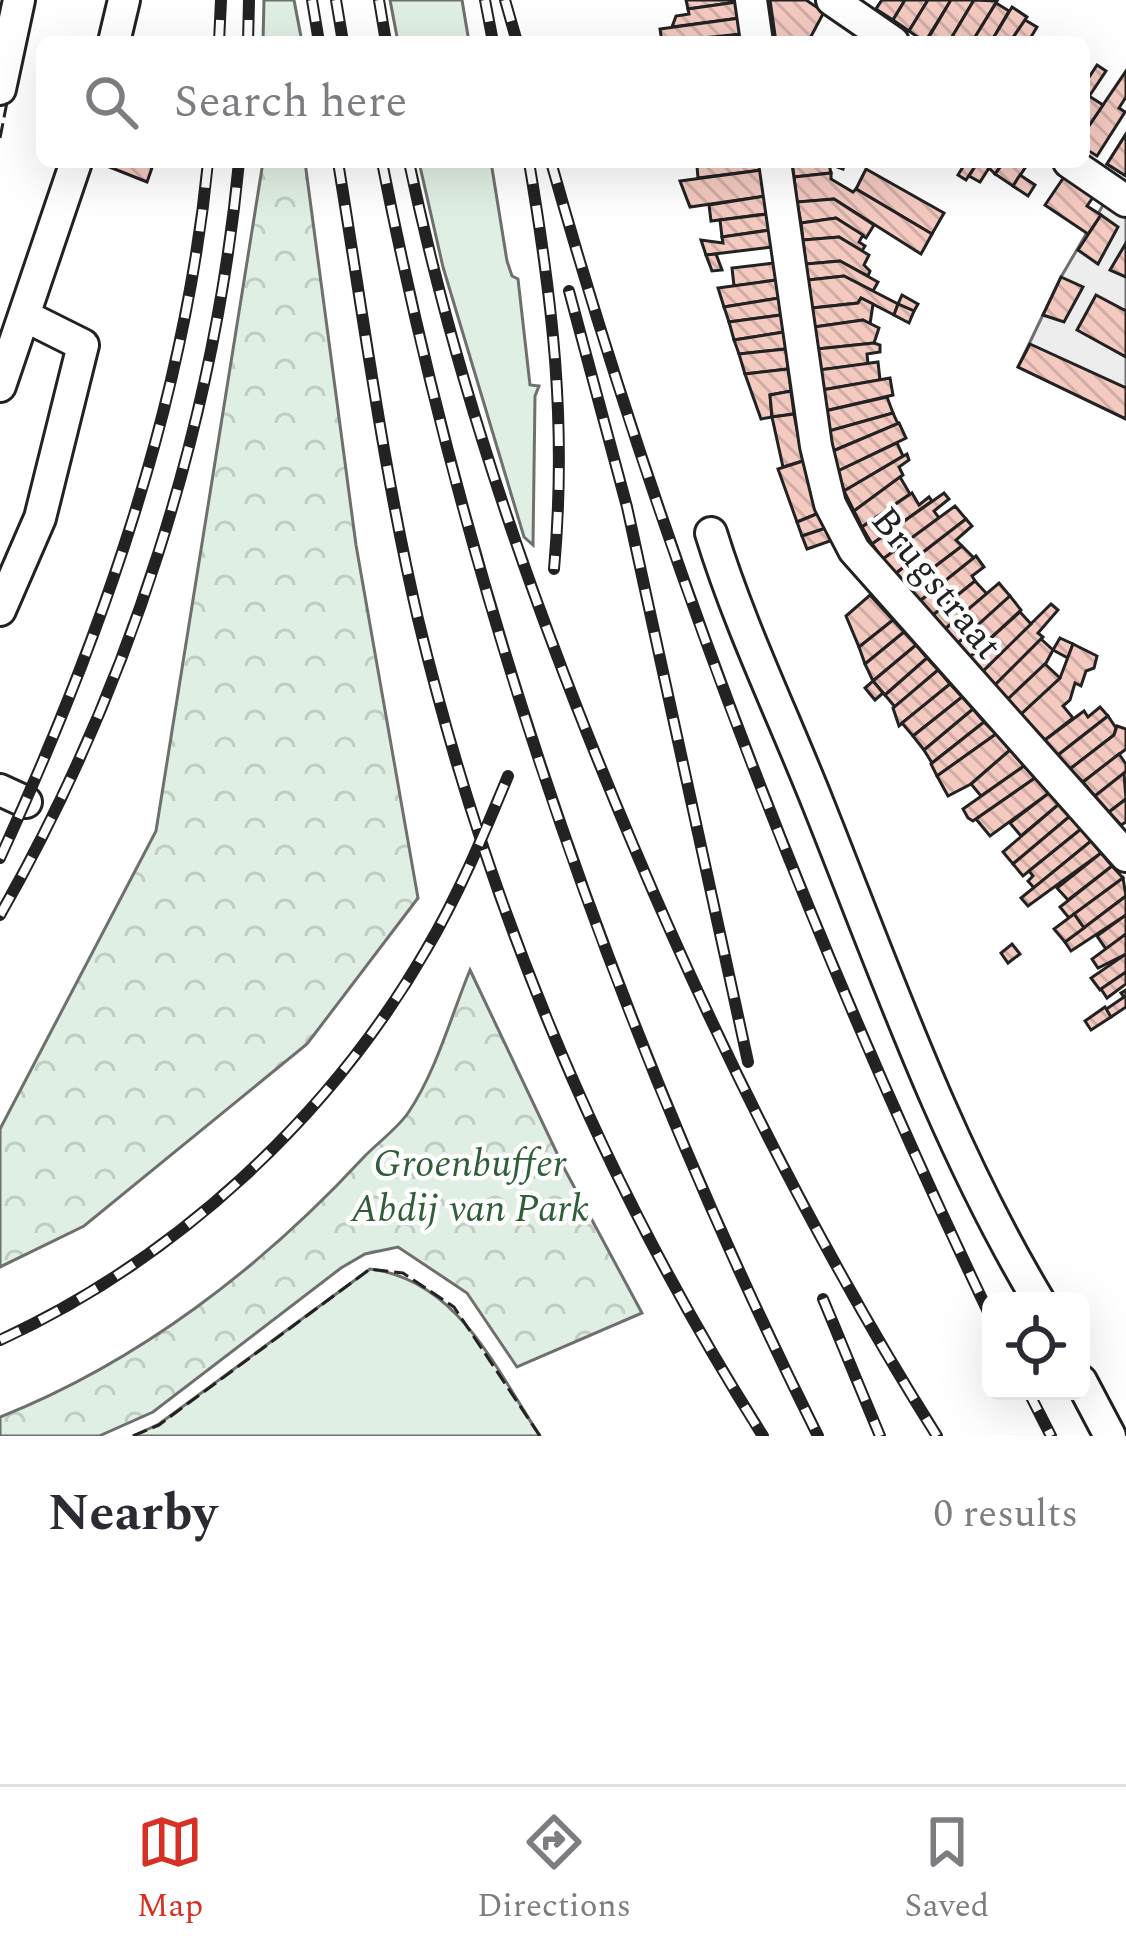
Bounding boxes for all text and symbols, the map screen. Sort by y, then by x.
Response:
search box [36,36,1090,168]
text: Search here [174,68,407,137]
icon: search [78,69,144,135]
street label: Brugstraat [856,494,1016,673]
park label: Groenbuffer Abdij van Park [350,1135,589,1239]
map controls [982,1292,1090,1400]
button: locate [982,1292,1090,1400]
text: Nearby [48,1475,217,1553]
text: 0 results [934,1485,1078,1544]
tab: Map [137,1809,203,1931]
tab: Directions [477,1809,631,1931]
tab: Saved [905,1809,989,1931]

